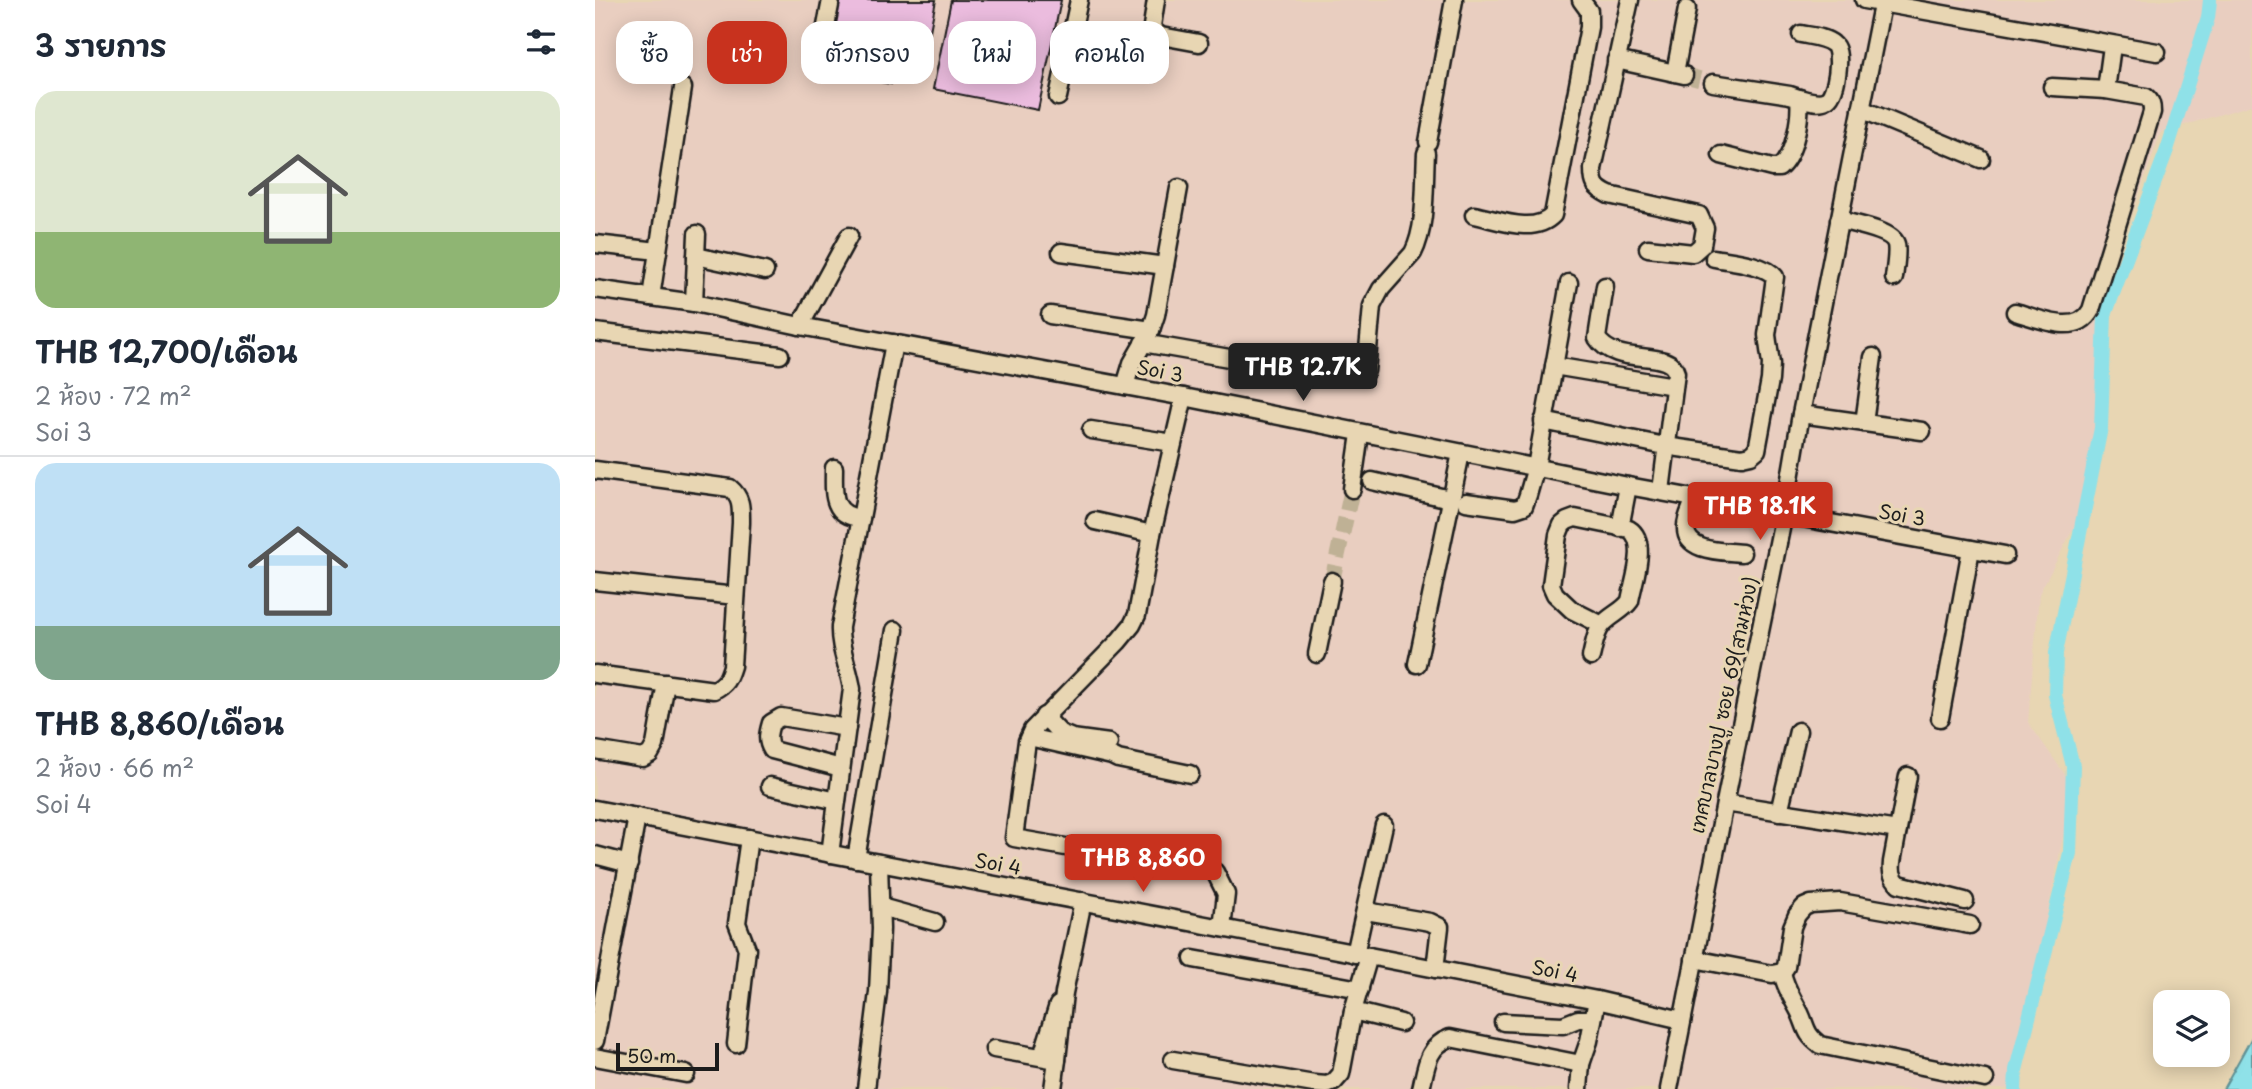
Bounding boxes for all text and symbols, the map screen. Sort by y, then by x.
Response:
chip: ซื้อ [616,21,693,84]
chip: เช่า [707,21,787,84]
chip: ตัวกรอง [801,21,934,84]
chip: ใหม่ [948,21,1036,84]
chip: คอนโด [1050,21,1169,84]
text: 3 รายการ [35,22,167,67]
icon: filters [522,23,560,61]
icon: home [235,136,361,262]
text: THB 12,700/เดือน [35,328,298,373]
pin: THB 12.7K [1223,344,1383,403]
text: THB 12.7K [1244,348,1362,383]
street label: Soi 3 [1135,352,1186,388]
text: 2 ห้อง · 72 m² [35,378,192,413]
text: Soi 3 [35,414,92,449]
pin: THB 18.1K [1680,482,1840,542]
text: THB 18.1K [1704,487,1816,522]
street label: Soi 3 [1877,496,1928,532]
icon: home [235,508,361,634]
street label: เทศบาลบางปู ซอย 69(สามห่วง) [1682,574,1766,836]
text: THB 8,860/เดือน [35,700,284,745]
text: 2 ห้อง · 66 m² [35,750,194,785]
text: Soi 4 [35,786,92,821]
pin: THB 8,860 [1063,834,1223,894]
text: THB 8,860 [1081,839,1205,874]
street label: Soi 4 [973,845,1024,881]
street label: Soi 4 [1530,952,1581,988]
map controls [2153,990,2230,1067]
button: layers [2153,990,2230,1067]
scale bar [616,1040,719,1072]
text: 50 m [627,1041,676,1069]

